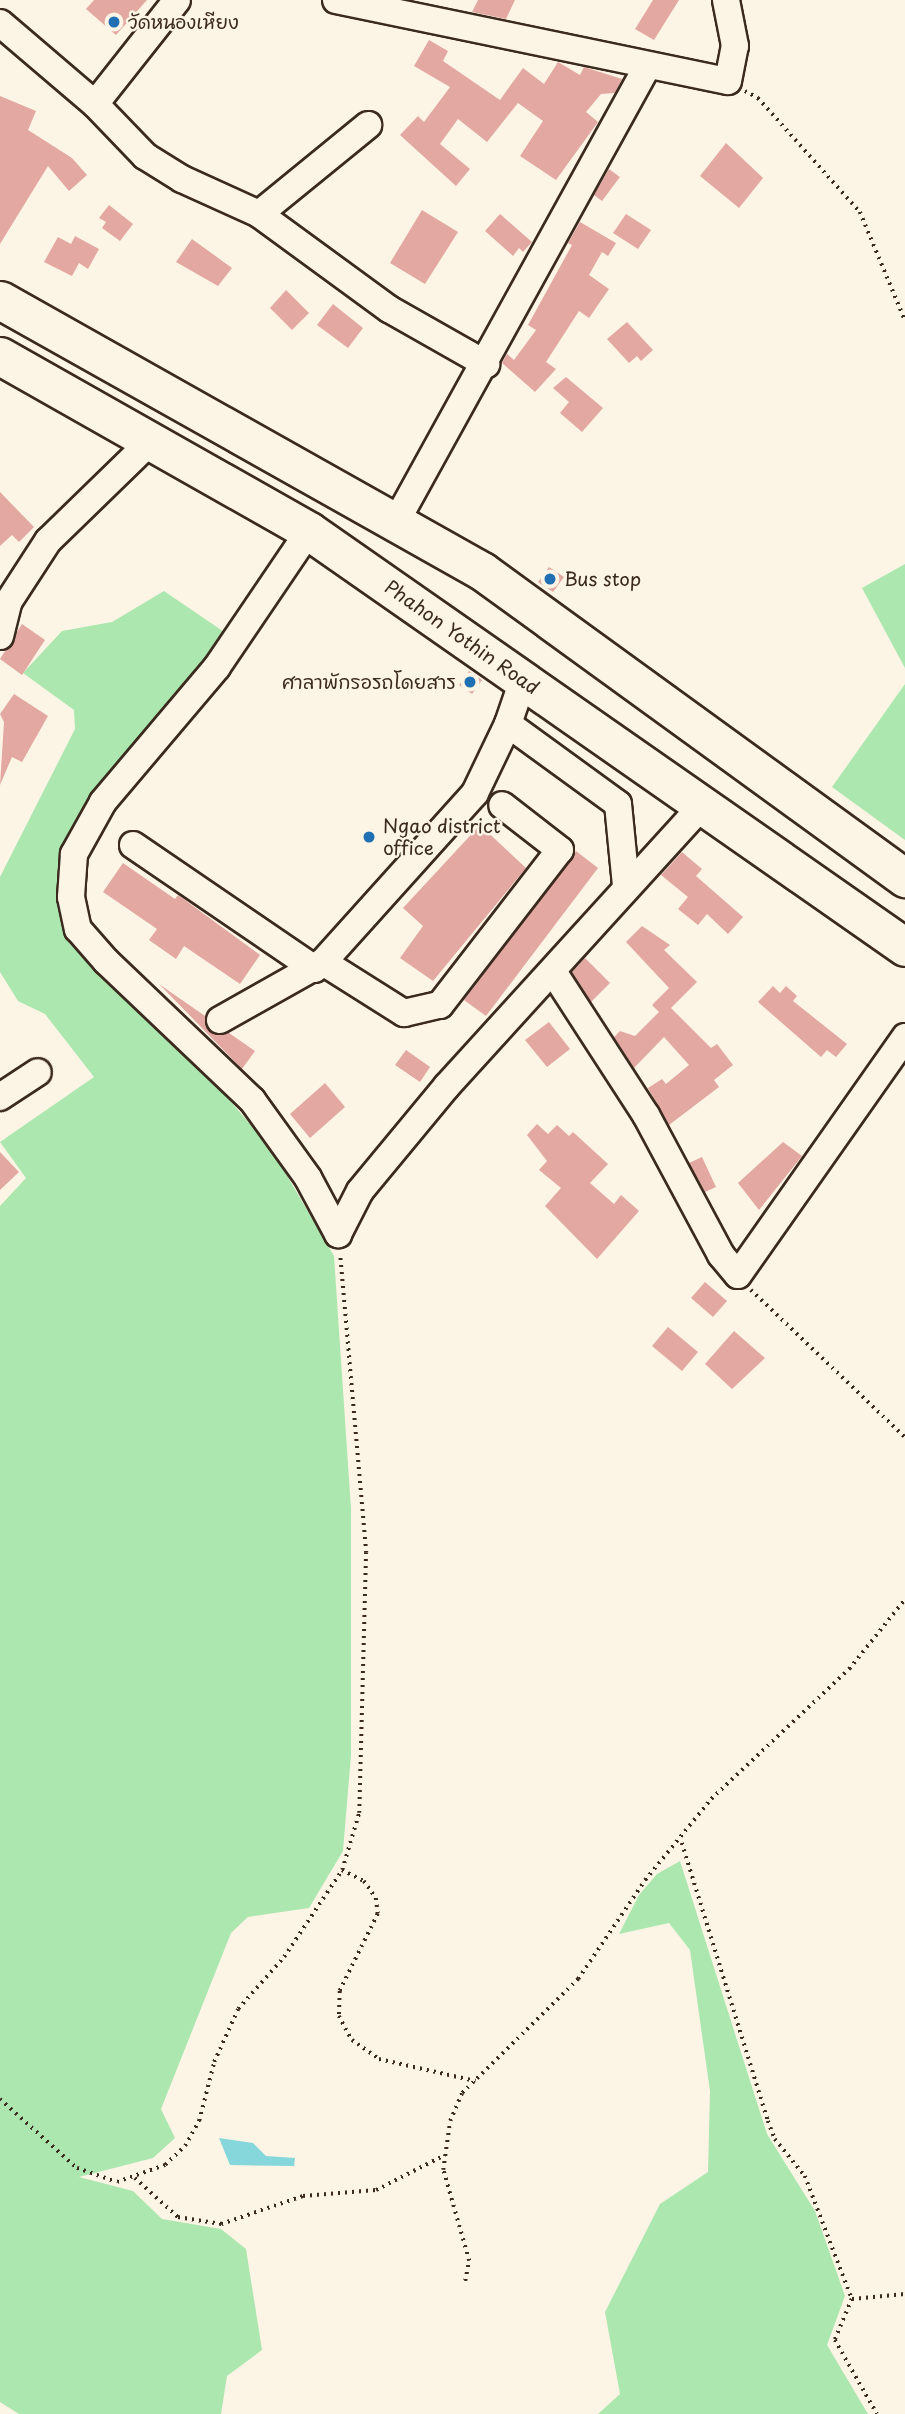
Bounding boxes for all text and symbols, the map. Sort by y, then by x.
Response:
place label: วัดหนองเหียง [128,11,239,33]
marker: วัดหนองเหียง [106,14,122,30]
place label: Bus stop [564,568,640,590]
marker: Bus stop [542,571,558,587]
street label: Phahon Yothin Road [381,575,543,699]
place label: ศาลาพักรอรถโดยสาร [282,671,456,693]
marker: ศาลาพักรอรถโดยสาร [462,674,478,690]
place label: Ngao district office [383,815,502,859]
marker: Ngao district office [361,829,377,845]

